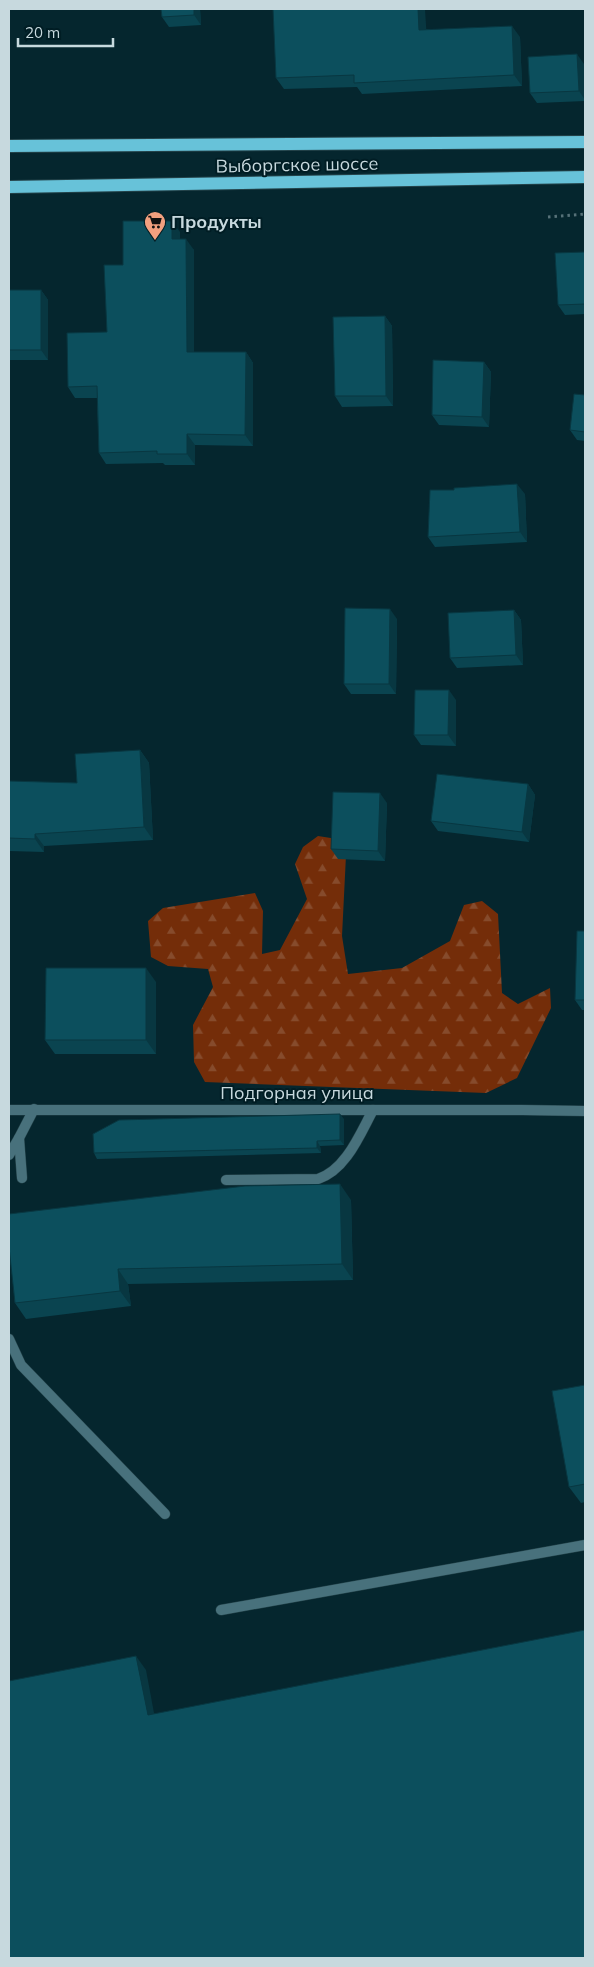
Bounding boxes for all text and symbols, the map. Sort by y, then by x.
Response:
scale bar [18,15,112,47]
text: 20 m [25,23,60,42]
street label: Выборгское шоссе [215,152,379,177]
supermarket icon: Продукты [143,210,167,241]
place label: Продукты [171,210,262,233]
street label: Подгорная улица [220,1081,374,1104]

